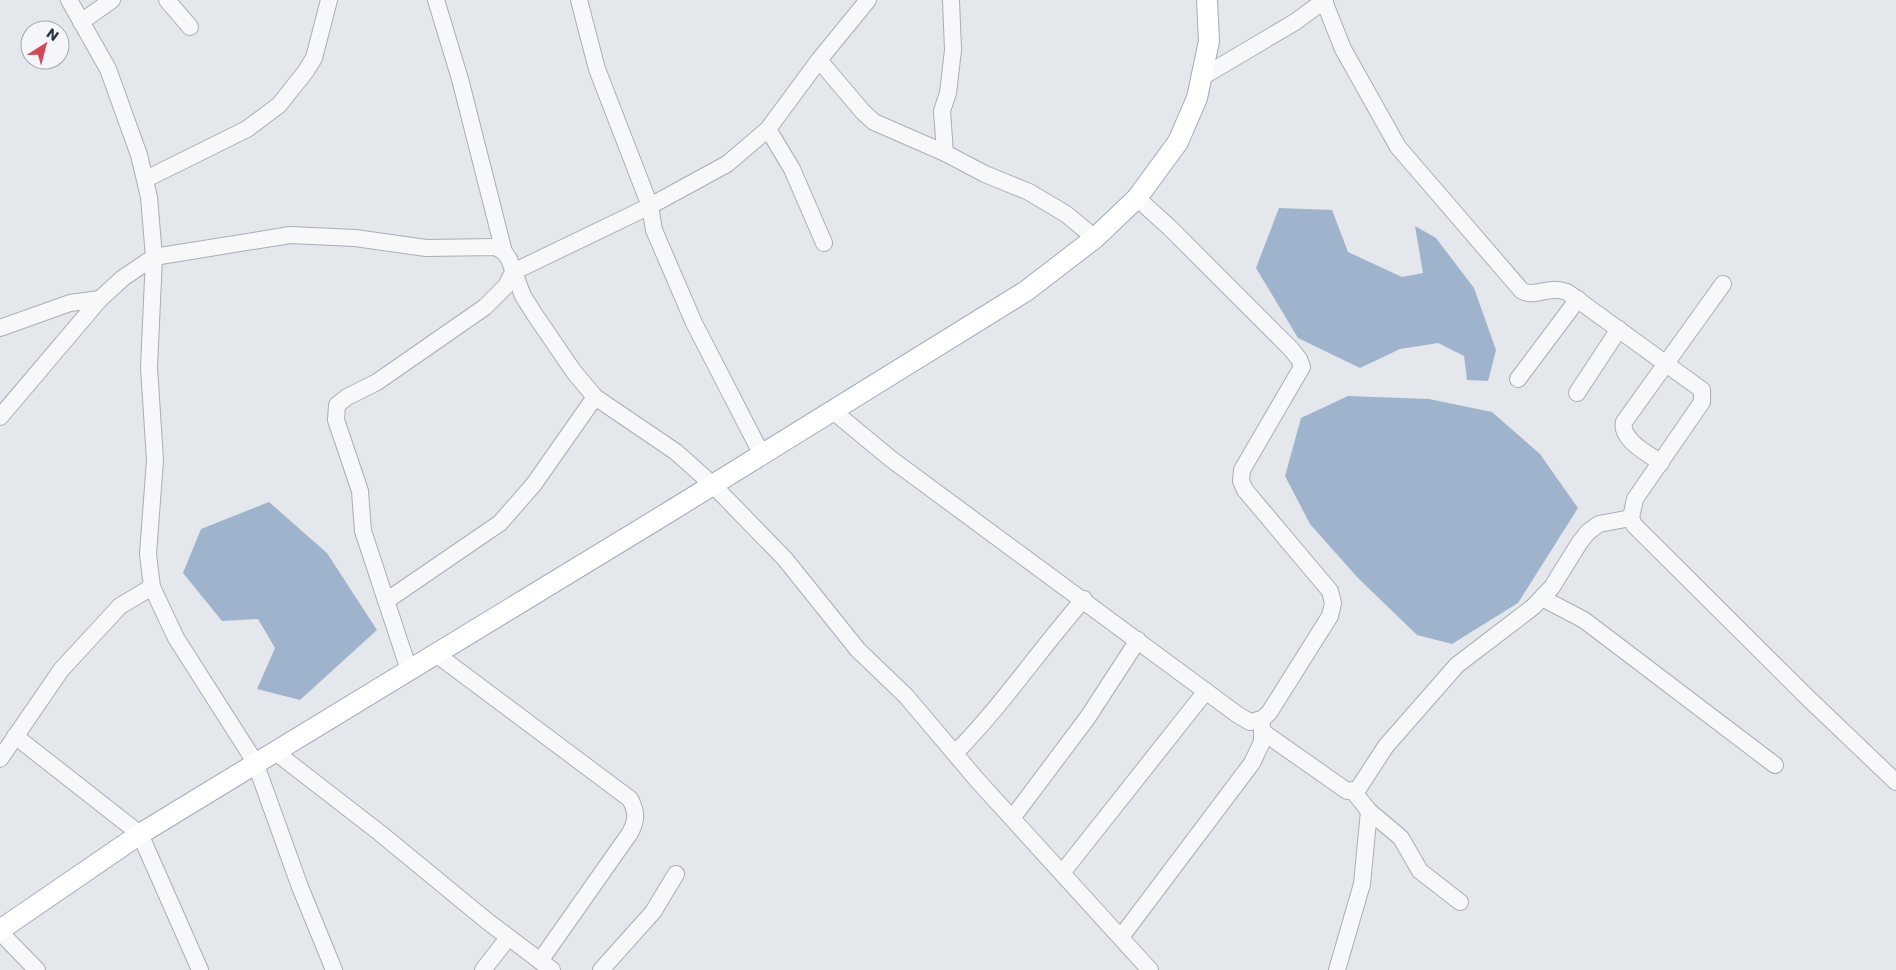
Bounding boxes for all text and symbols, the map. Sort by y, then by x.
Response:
north arrow [20,20,70,70]
text: N [43,23,63,46]

